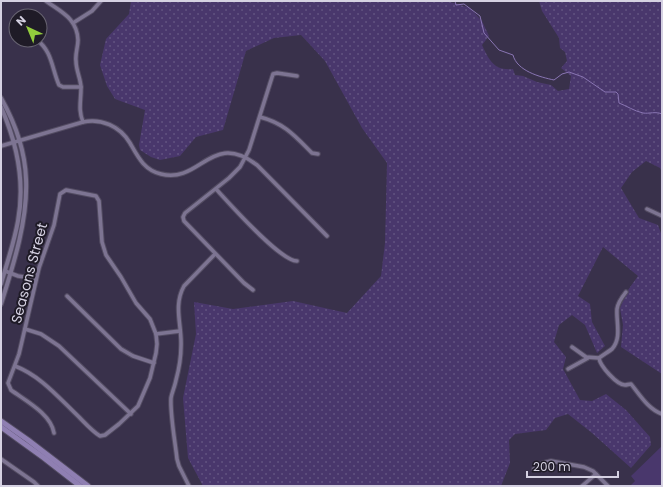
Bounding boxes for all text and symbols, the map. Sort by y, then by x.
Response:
north arrow [8,8,48,48]
text: N [13,12,30,29]
street label: Seasons Street [6,220,52,326]
scale bar [527,453,618,479]
text: 200 m [533,458,571,475]

